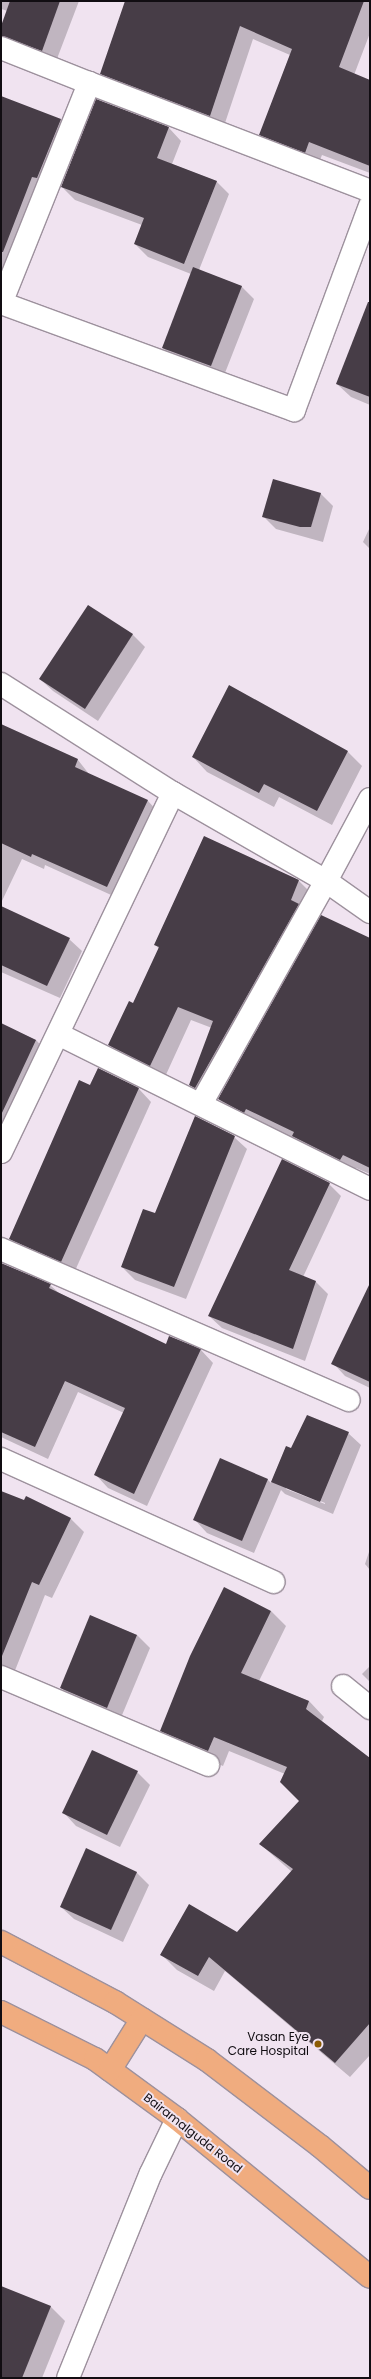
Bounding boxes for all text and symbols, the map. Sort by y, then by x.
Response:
place label: Vasan Eye Care Hospital [228,2030,309,2058]
marker: Vasan Eye Care Hospital [312,2038,324,2050]
street label: Bairamalguda Road [141,2090,245,2176]

